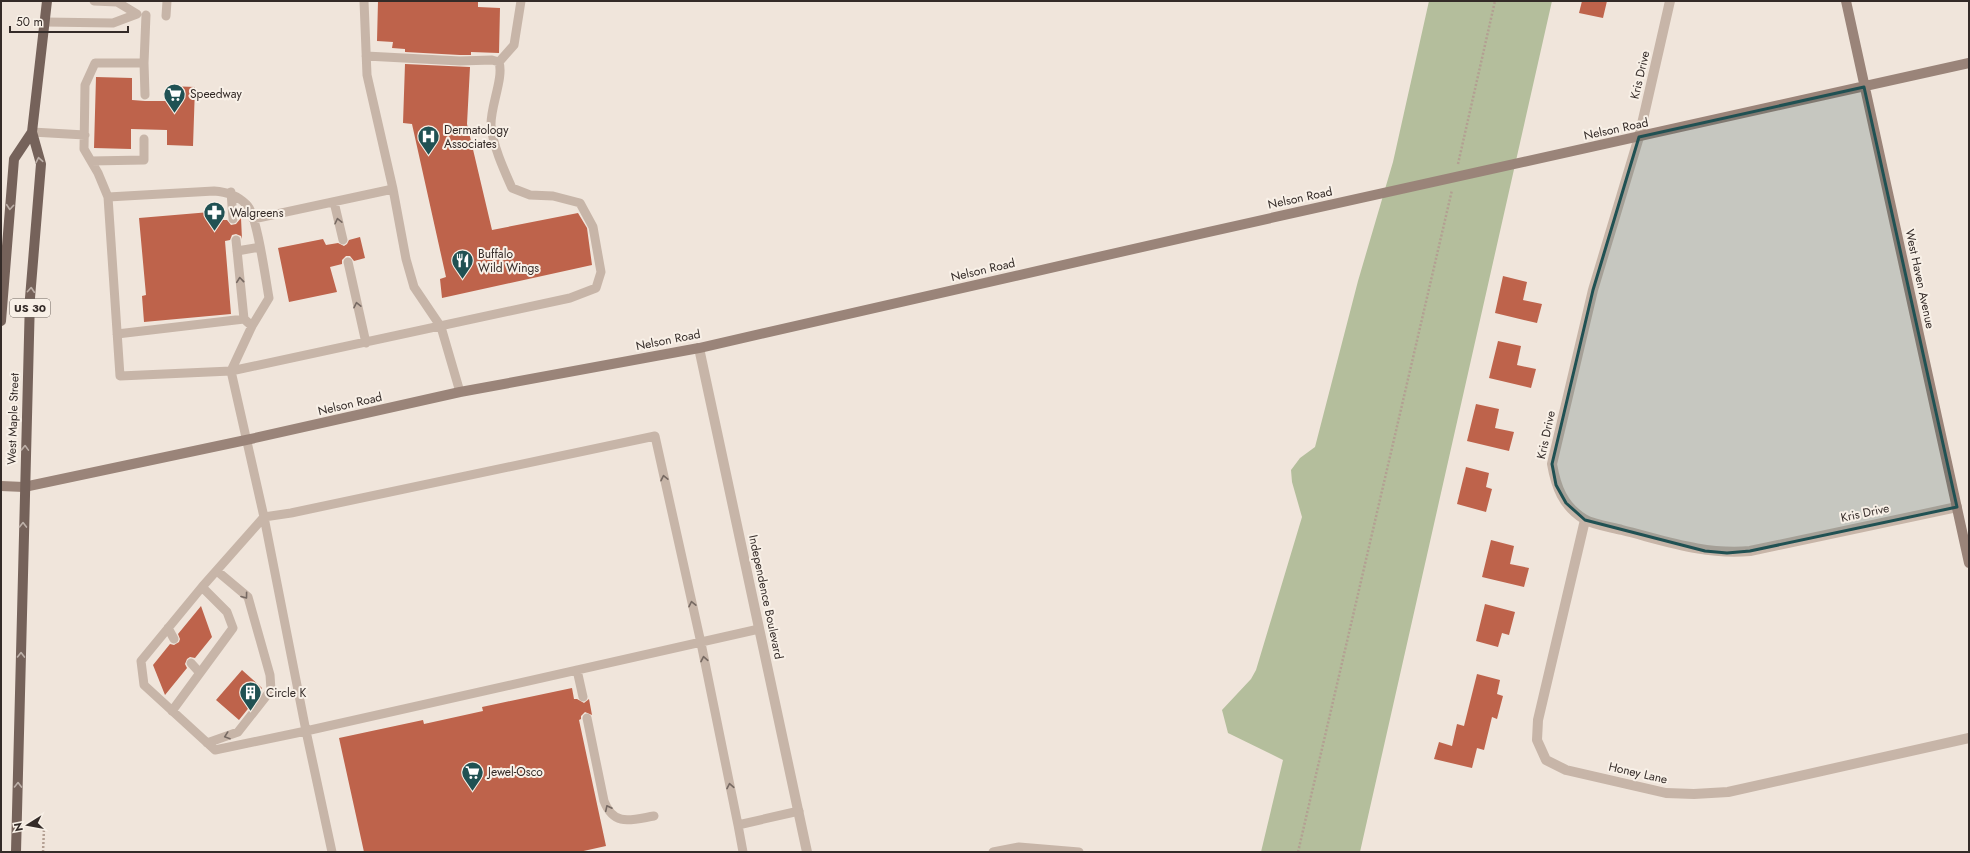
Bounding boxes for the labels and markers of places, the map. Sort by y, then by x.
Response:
supermarket icon: Speedway [161,81,187,114]
place label: Speedway [190,85,242,103]
place label: Dermatology Associates [444,121,509,153]
hospital icon: Dermatology Associates [416,124,442,157]
pharmacy icon: Walgreens [201,200,227,233]
place label: Walgreens [230,204,284,222]
place label: Buffalo Wild Wings [478,245,539,277]
restaurant icon: Buffalo Wild Wings [450,248,476,281]
building icon: Circle K [237,680,263,713]
place label: Circle K [266,684,307,702]
supermarket icon: Jewel-Osco [460,759,486,792]
place label: Jewel-Osco [486,763,543,781]

